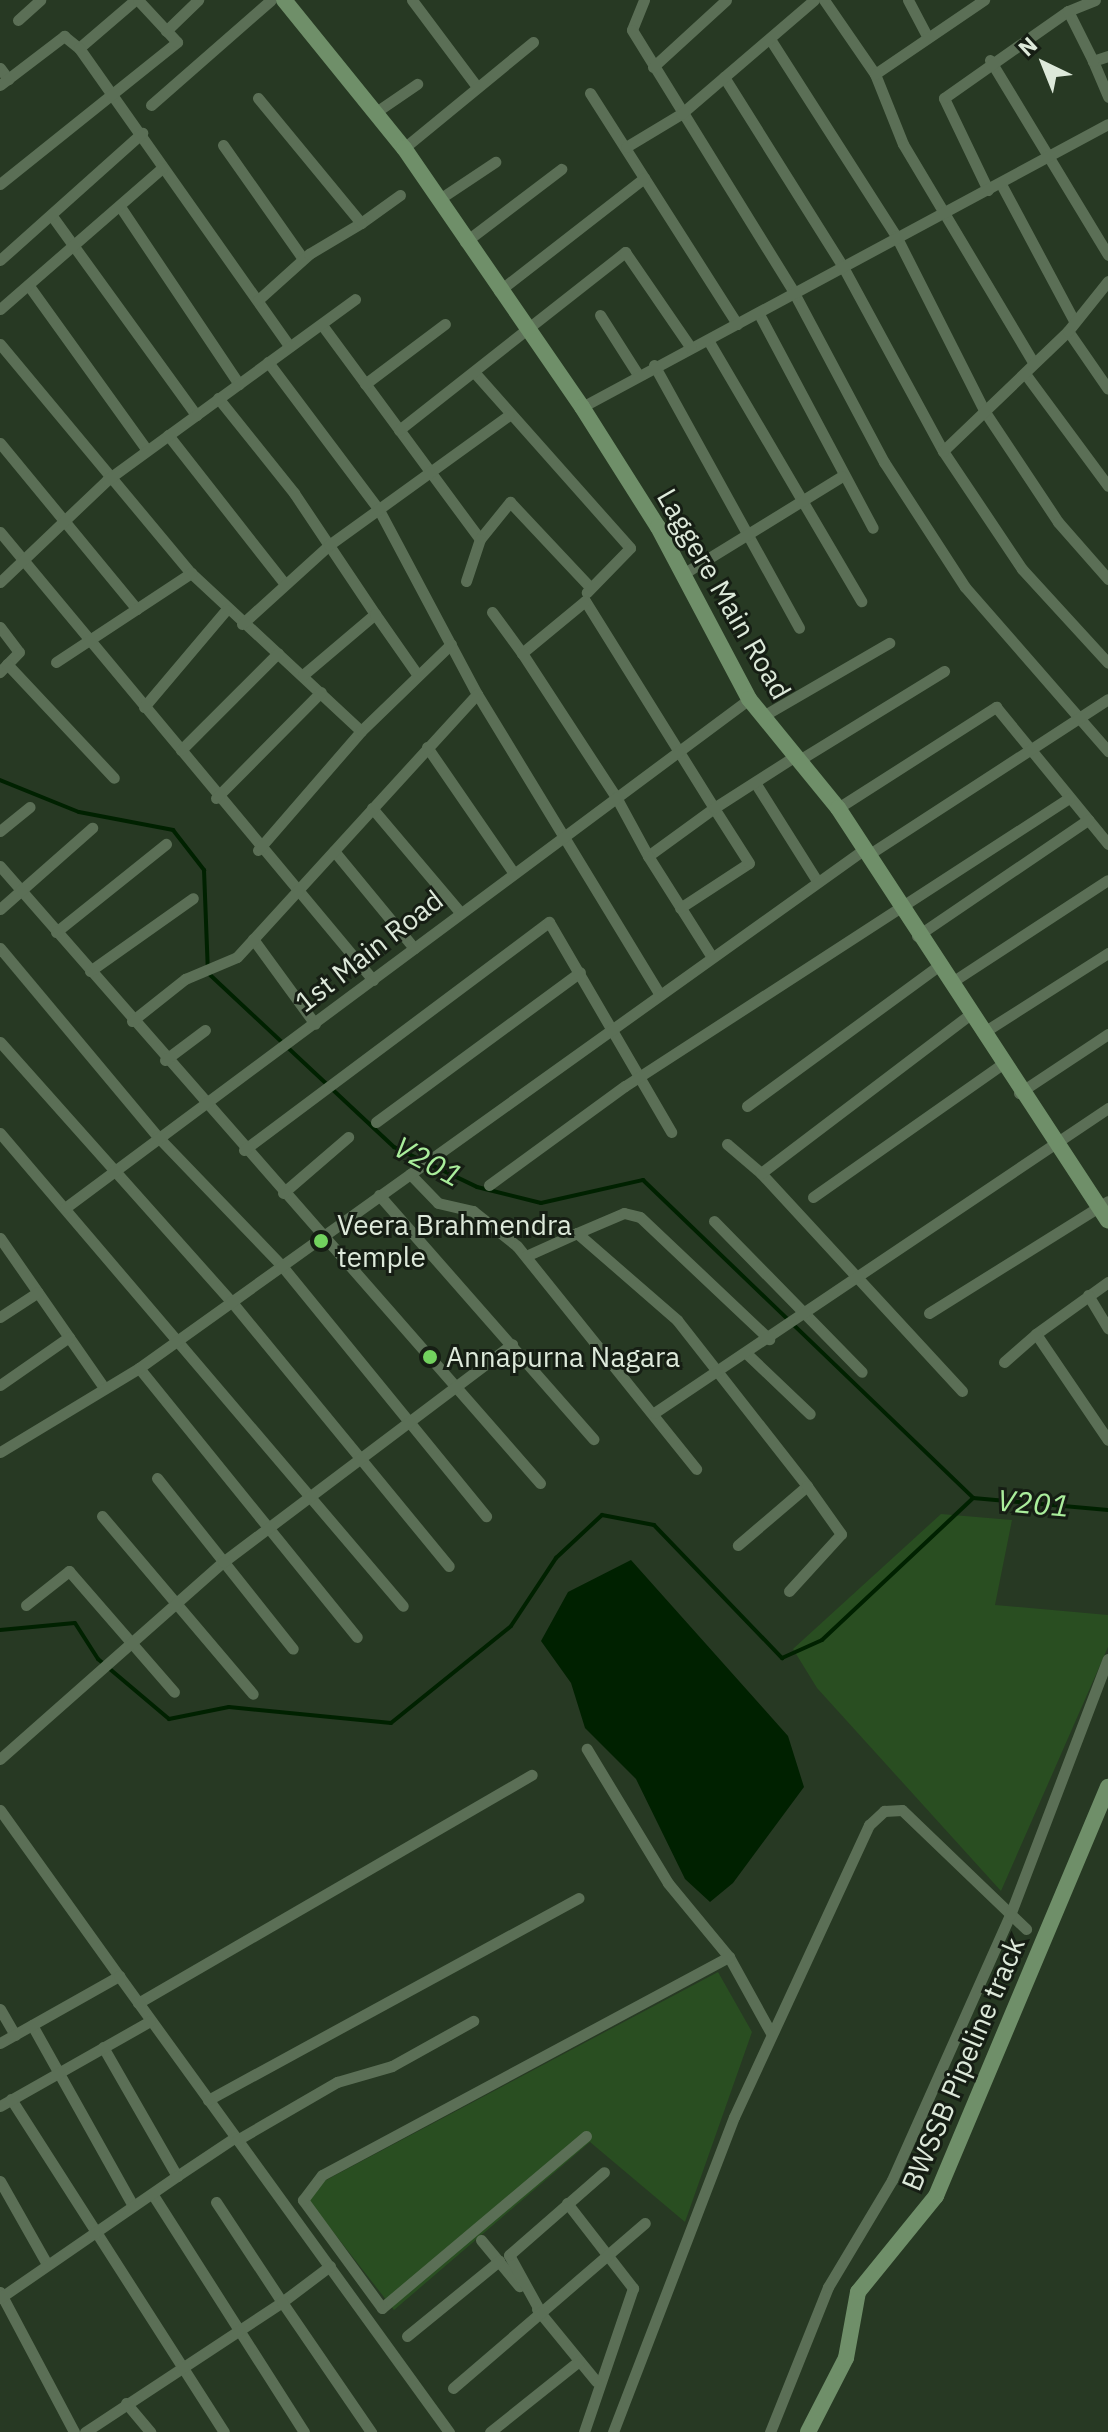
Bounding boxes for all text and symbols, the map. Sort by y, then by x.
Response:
north arrow [1004,24,1084,104]
text: N [1012,30,1043,62]
street label: Laggere Main Road [650,483,798,705]
street label: 1st Main Road [288,883,450,1019]
water label: V201 [388,1128,468,1194]
place label: Veera Brahmendra temple [337,1208,572,1274]
marker: Veera Brahmendra temple [312,1232,330,1250]
place label: Annapurna Nagara [446,1340,680,1374]
marker: Annapurna Nagara [421,1348,439,1366]
water label: V201 [996,1482,1070,1524]
street label: BWSSB Pipeline track [894,1932,1032,2196]

